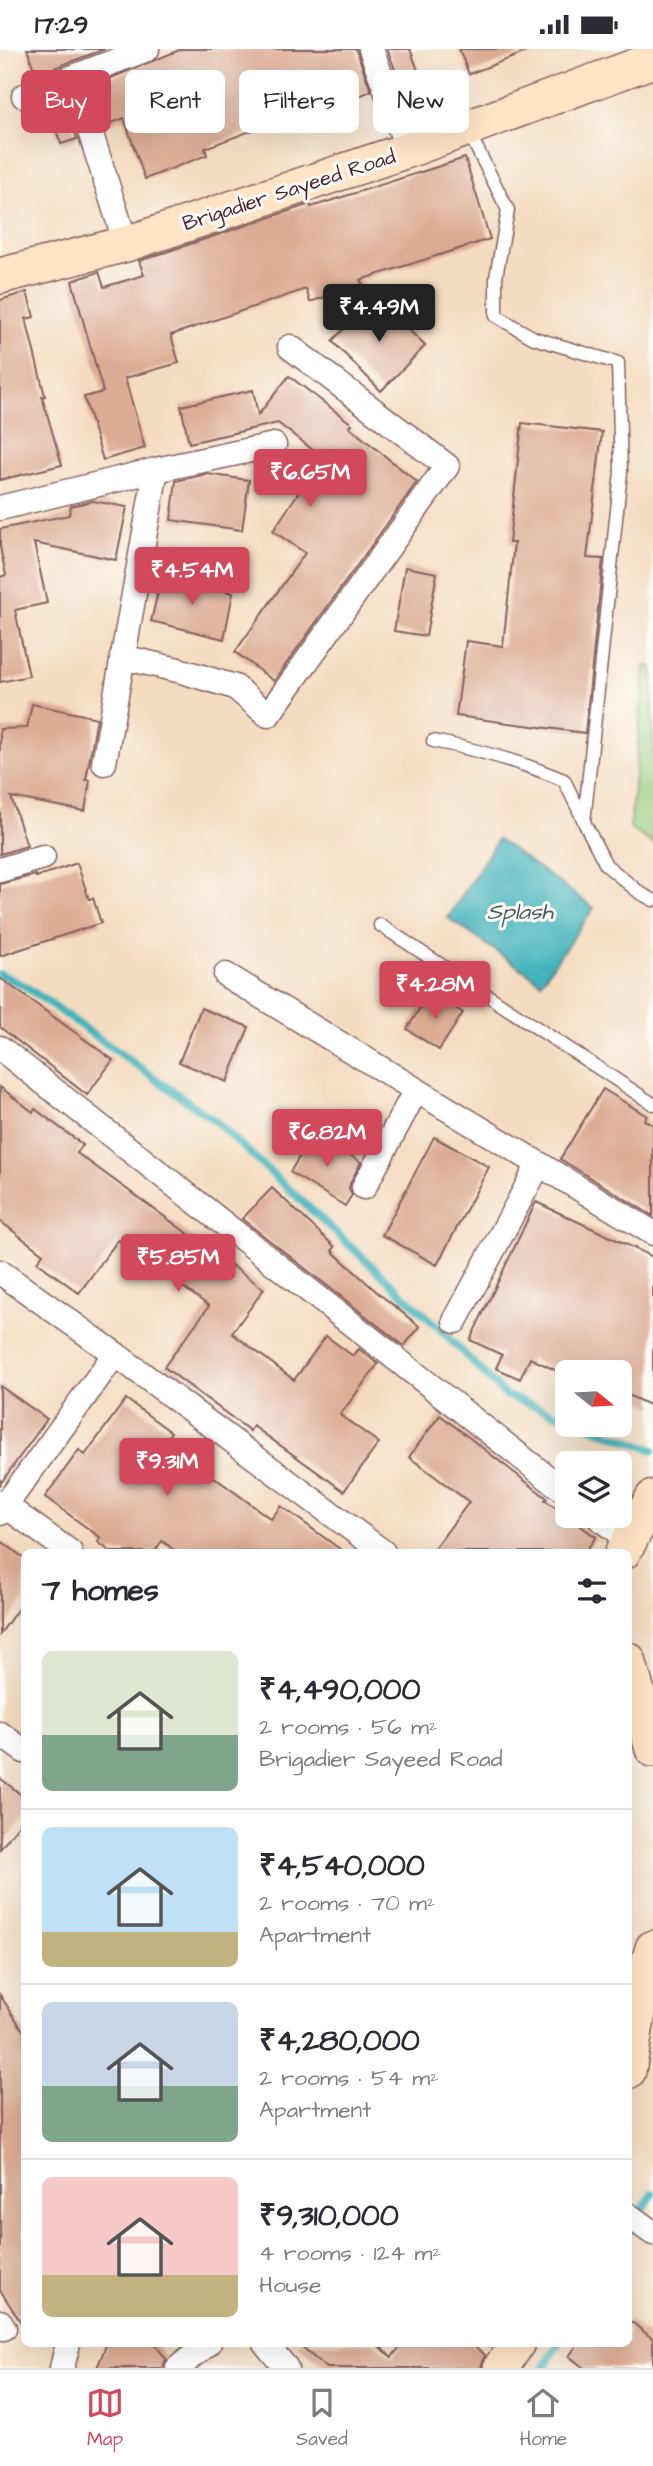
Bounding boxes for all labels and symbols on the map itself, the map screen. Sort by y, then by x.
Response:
street label: Brigadier Sayeed Road [179,142,400,240]
pin: ₹4.49M [322,285,436,344]
pin: ₹6.65M [253,449,367,509]
pin: ₹4.54M [135,547,249,607]
water label: Splash [487,896,555,928]
pin: ₹4.28M [378,961,492,1021]
pin: ₹6.82M [270,1109,384,1169]
pin: ₹5.85M [121,1235,235,1294]
north arrow [555,1360,632,1437]
pin: ₹9.31M [110,1439,224,1498]

